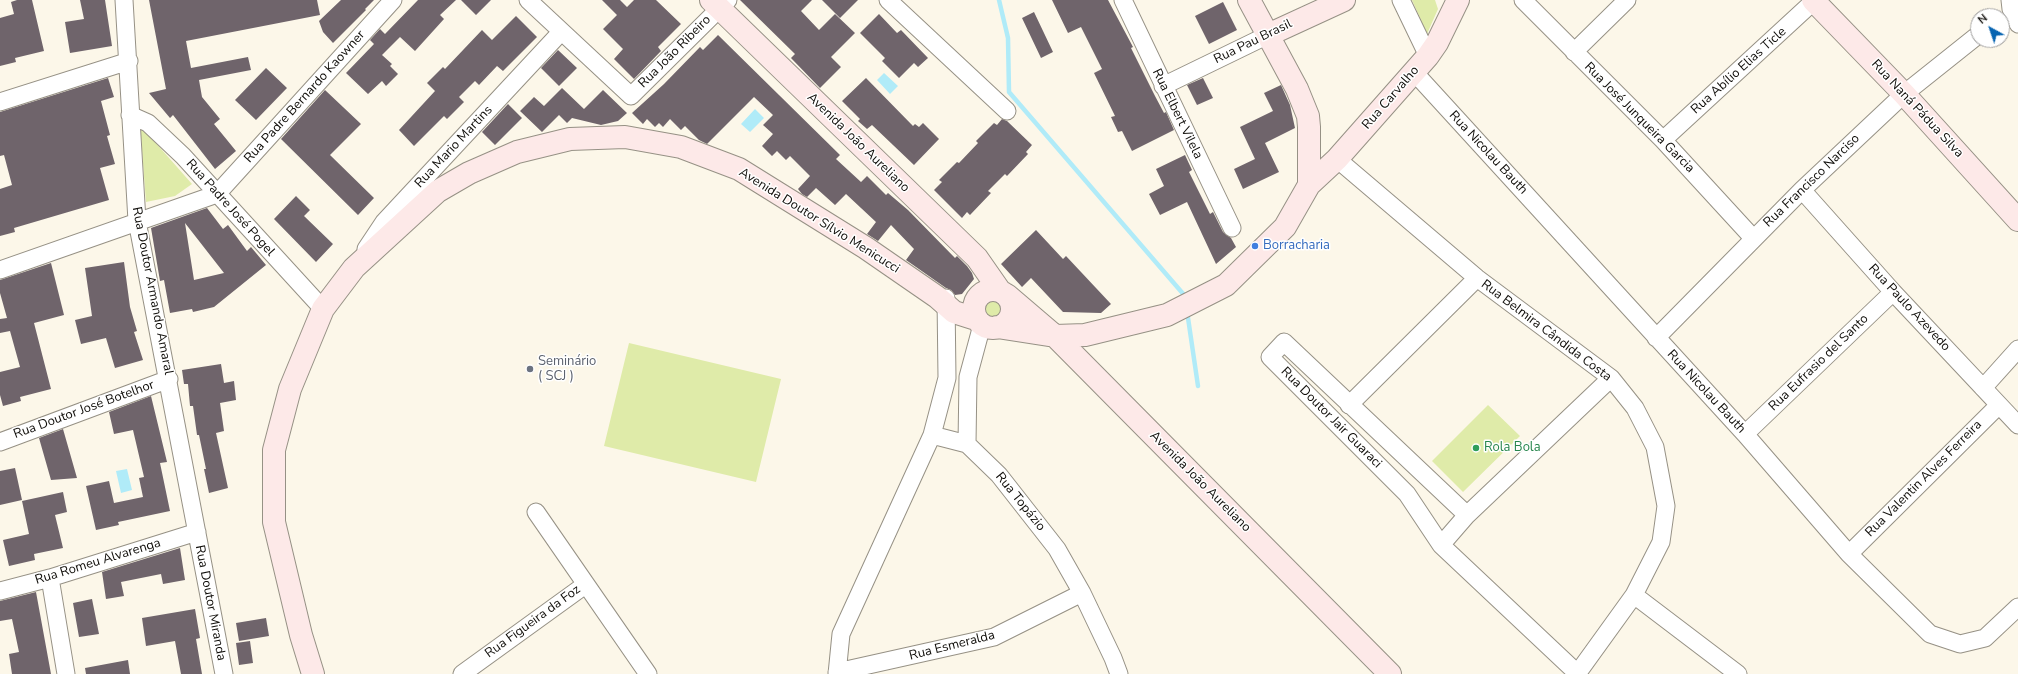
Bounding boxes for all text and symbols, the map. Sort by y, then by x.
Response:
north arrow [1970,8,2010,48]
text: N [1975,11,1991,28]
street label: Rua João Ribeiro [635,12,715,92]
street label: Rua Pau Brasil [1211,16,1295,68]
street label: Rua Abílio Elias Ticle [1688,24,1790,118]
street label: Rua Padre Bernardo Kaowner [241,28,369,166]
street label: Rua Naná Pádua Silva [1868,57,1966,161]
street label: Rua José Junqueira Garcia [1581,60,1697,176]
street label: Rua Carvalho [1359,63,1423,133]
street label: Rua Elbert Vilela [1148,66,1206,162]
street label: Avenida João Aureliano [804,90,912,196]
street label: Rua Mario Martins [412,103,496,191]
street label: Rua Nicolau Bauth [1445,108,1531,198]
street label: Rua Francisco Narciso [1761,131,1863,231]
street label: Rua Padre José Pogel [182,156,278,260]
street label: Avenida Doutor Sílvio Menicucci [736,165,902,277]
street label: Rua Doutor Armando Amaral [128,206,176,376]
place label: Borracharia [1263,238,1330,254]
marker: Borracharia [1250,241,1260,251]
street label: Rua Paulo Azevedo [1865,261,1953,355]
street label: Rua Belmira Cândida Costa [1478,277,1614,385]
street label: Rua Eufrasio del Santo [1766,311,1872,415]
street label: Rua Nicolau Bauth [1663,347,1749,437]
place label: Seminário ( SCJ ) [538,354,596,385]
marker: Seminário ( SCJ ) [525,364,535,374]
street label: Rua Doutor Jair Guaraci [1277,364,1385,472]
street label: Rua Doutor José Botelhor [12,377,156,443]
street label: Rua Valentin Alves Ferreira [1862,417,1986,541]
street label: Avenida João Aureliano [1146,428,1254,536]
place label: Rola Bola [1484,440,1541,456]
marker: Rola Bola [1471,443,1481,453]
street label: Rua Topázio [992,469,1048,535]
street label: Rua Romeu Alvarenga [33,535,163,589]
street label: Rua Doutor Miranda [191,544,229,662]
street label: Rua Figueira da Foz [482,582,584,662]
street label: Rua Esmeralda [908,628,996,664]

